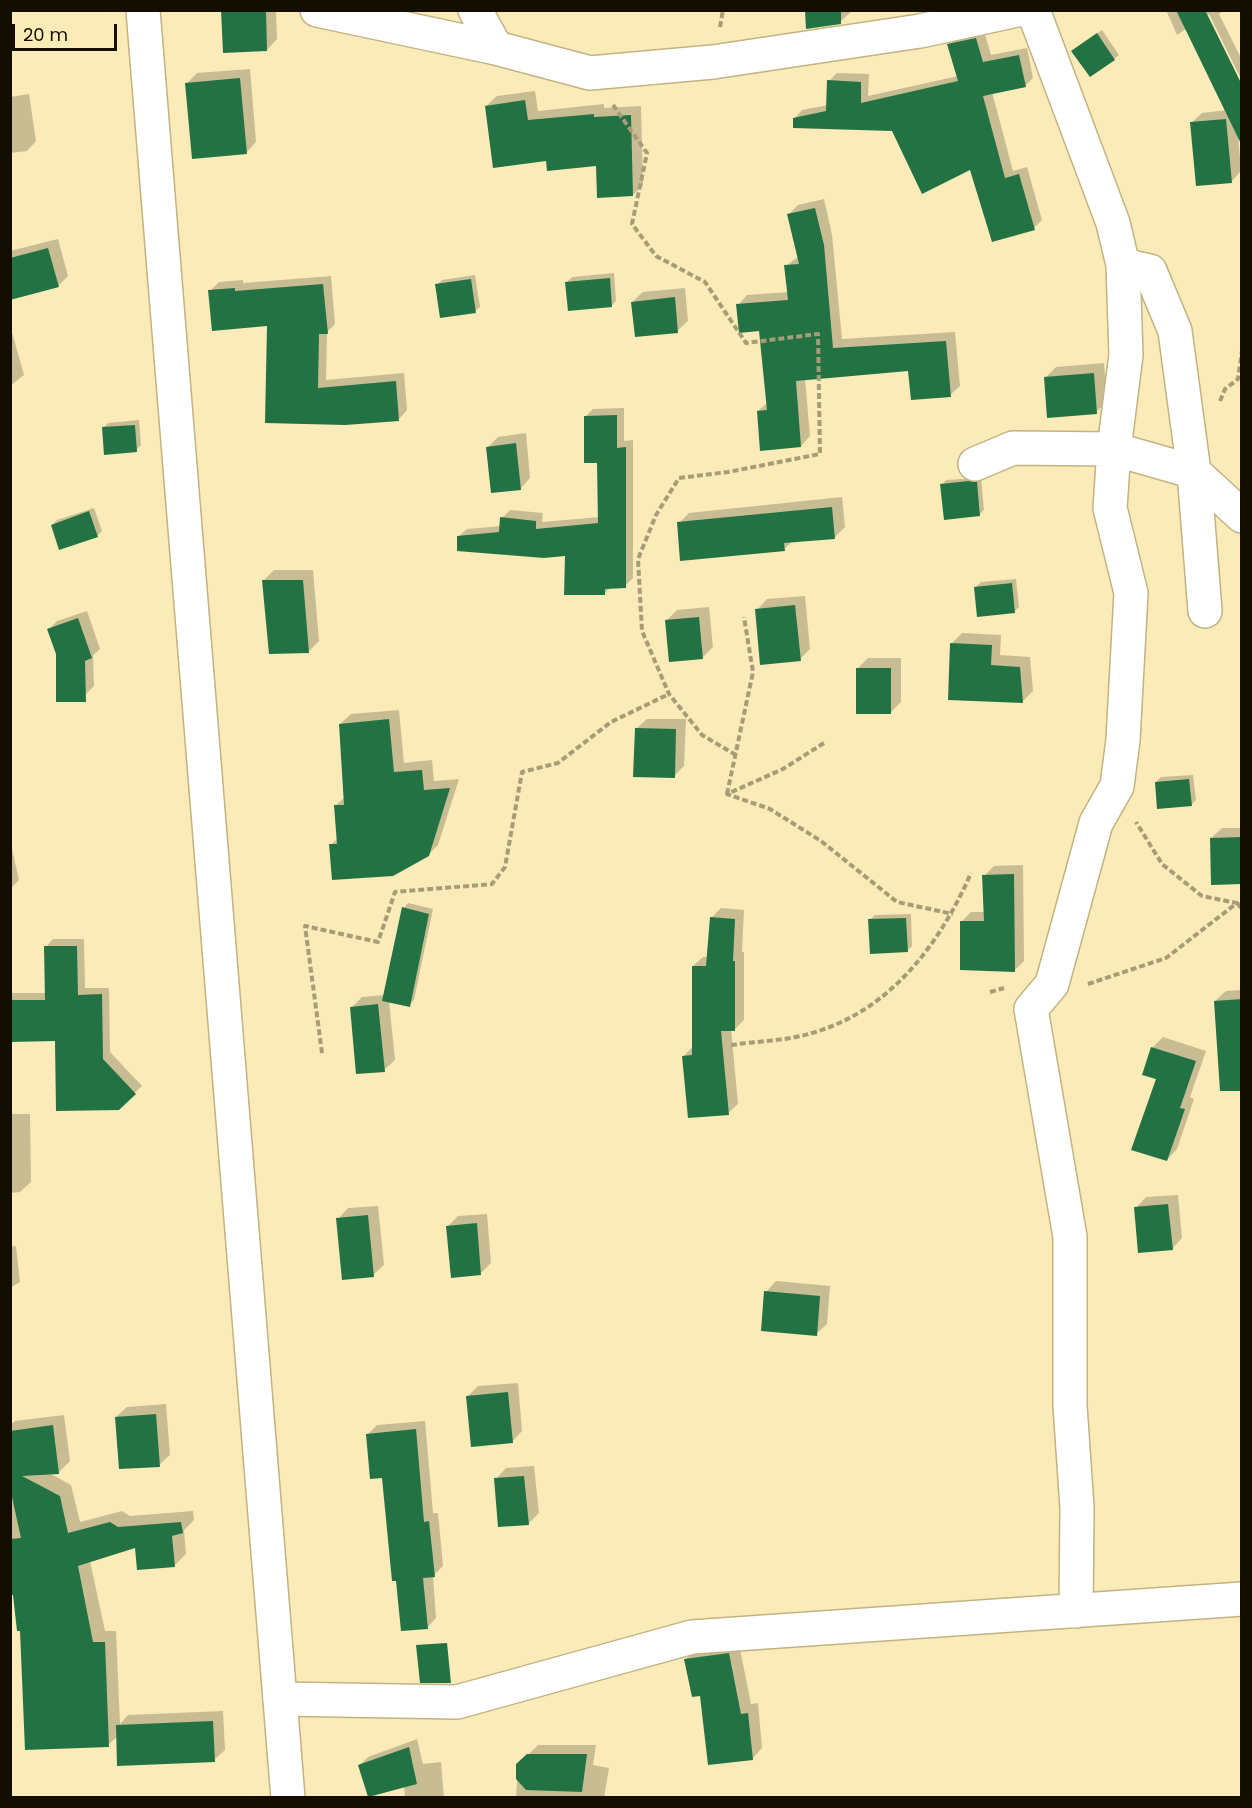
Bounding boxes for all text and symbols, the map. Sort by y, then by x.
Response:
scale bar [15,12,120,50]
text: 20 m [23,22,68,47]

